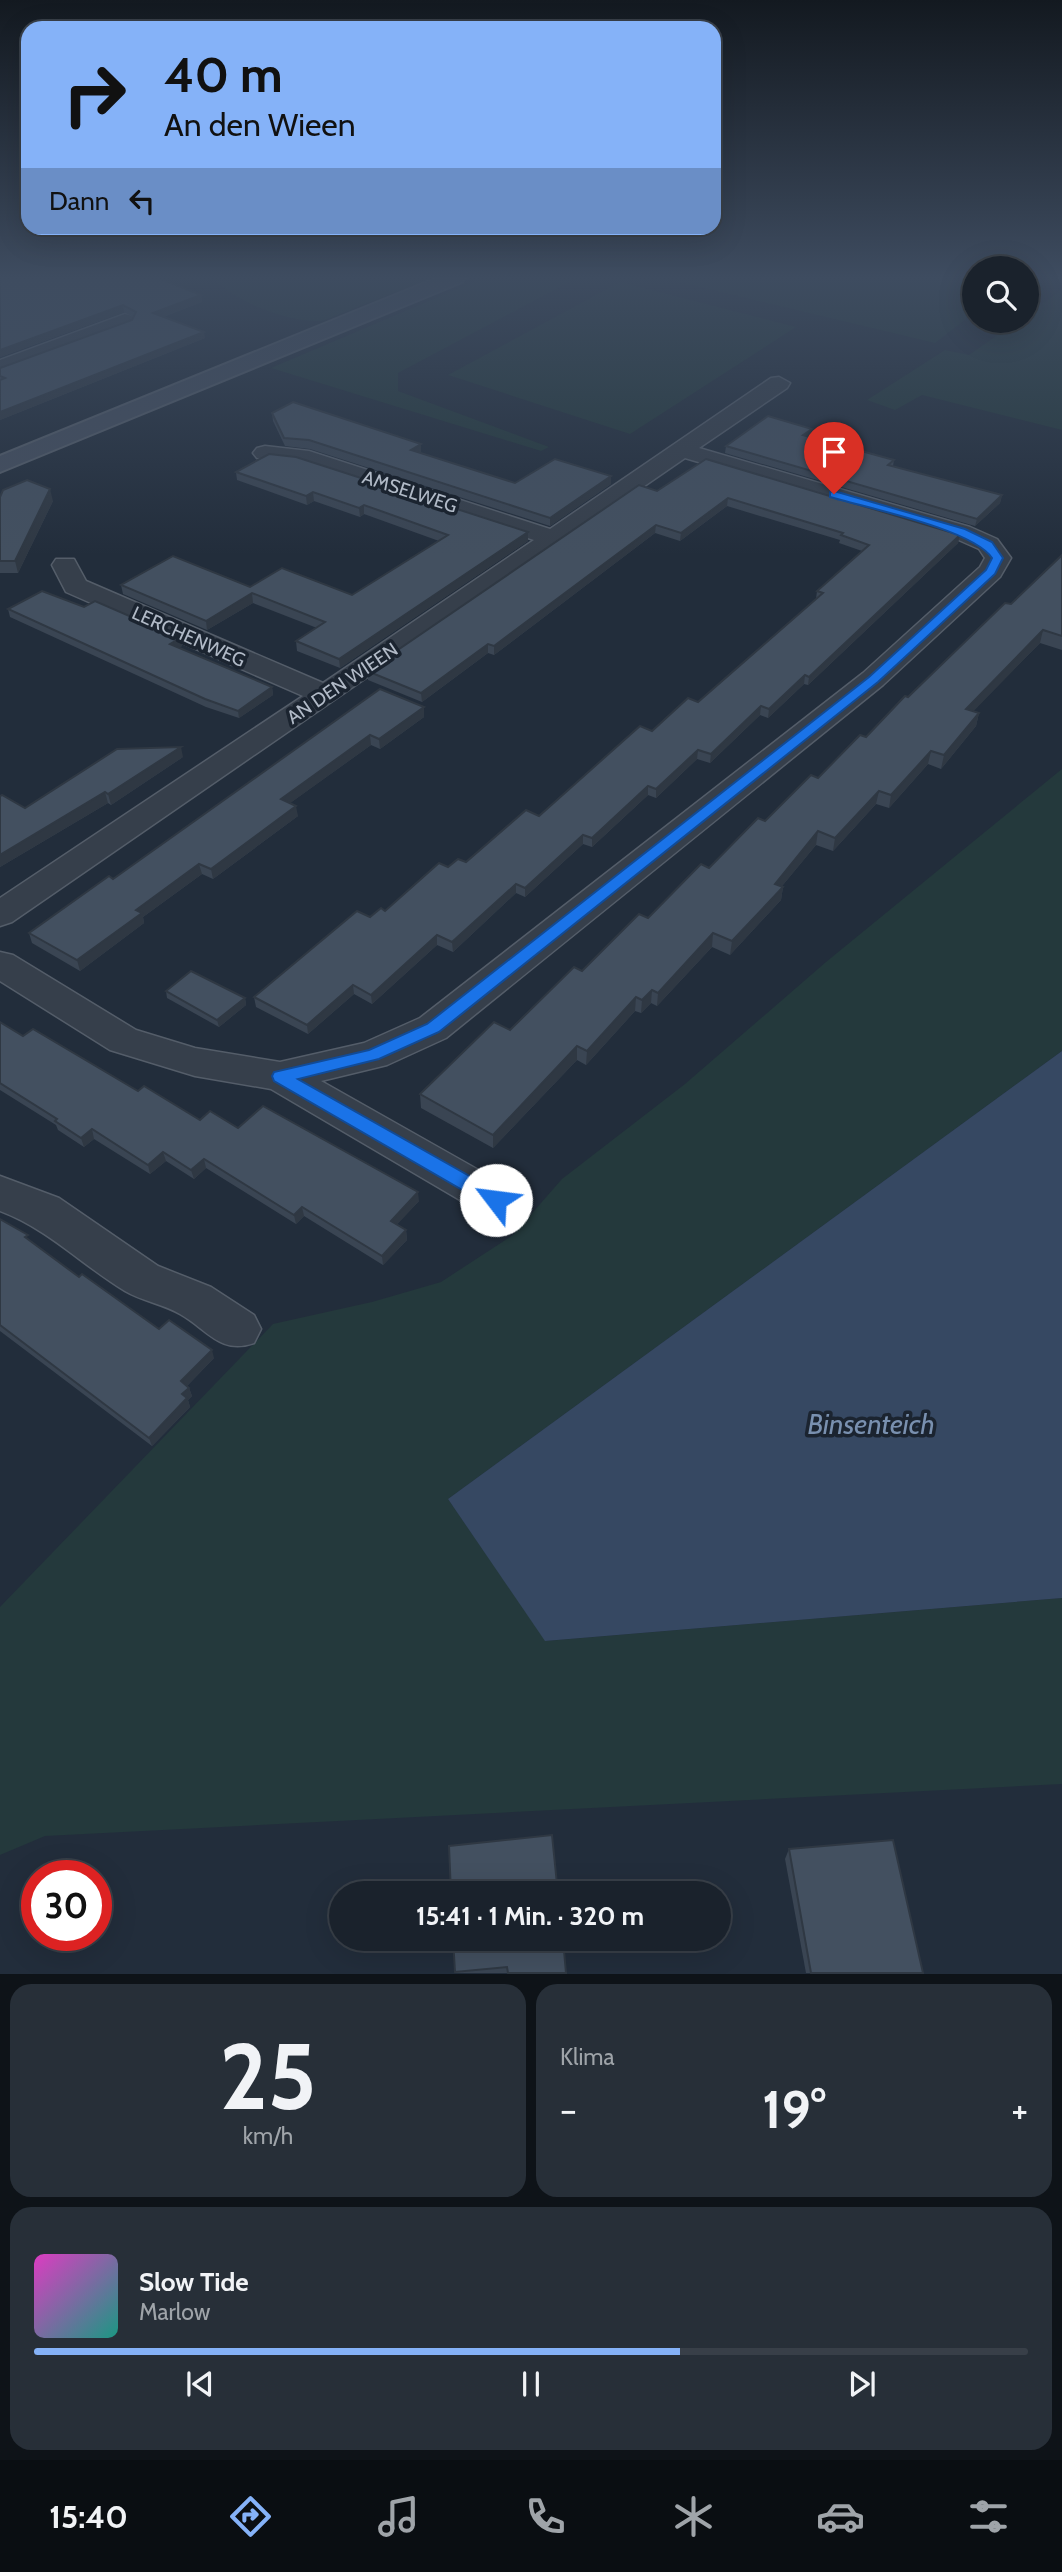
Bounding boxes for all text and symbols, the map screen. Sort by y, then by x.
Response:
text: 40 m [164,45,283,104]
icon: right [49,49,140,140]
text: An den Wieen [164,105,356,144]
icon: left [123,182,161,220]
text: Dann [49,185,109,217]
map controls [962,256,1039,333]
button: search [962,256,1039,333]
pin [804,422,864,494]
icon: arrive [815,433,853,471]
street label: AMSELWEG [360,465,460,518]
street label: LERCHENWEG [129,601,249,672]
street label: AN DEN WIEEN [283,638,402,729]
position arrow [459,1163,533,1237]
water label: Binsenteich [807,1407,935,1441]
speed limit sign: 30 [21,1860,112,1951]
text: 15:41 · 1 Min. · 320 m [416,1900,644,1932]
text: 25 [219,2021,317,2132]
text: Klima [560,2043,615,2071]
text: 19° [762,2078,826,2141]
text: − [560,2086,577,2133]
text: + [1011,2086,1028,2133]
text: km/h [243,2122,293,2150]
text: Slow Tide [139,2266,249,2298]
text: Marlow [139,2298,210,2326]
icon: previous [181,2365,219,2403]
icon: pause [512,2365,550,2403]
icon: next [843,2365,881,2403]
icon: directions [226,2492,275,2541]
icon: music [374,2492,423,2541]
icon: phone [521,2492,570,2541]
icon: climate [669,2492,718,2541]
icon: car [816,2492,865,2541]
icon: filters [964,2492,1013,2541]
text: 15:40 [49,2497,128,2536]

